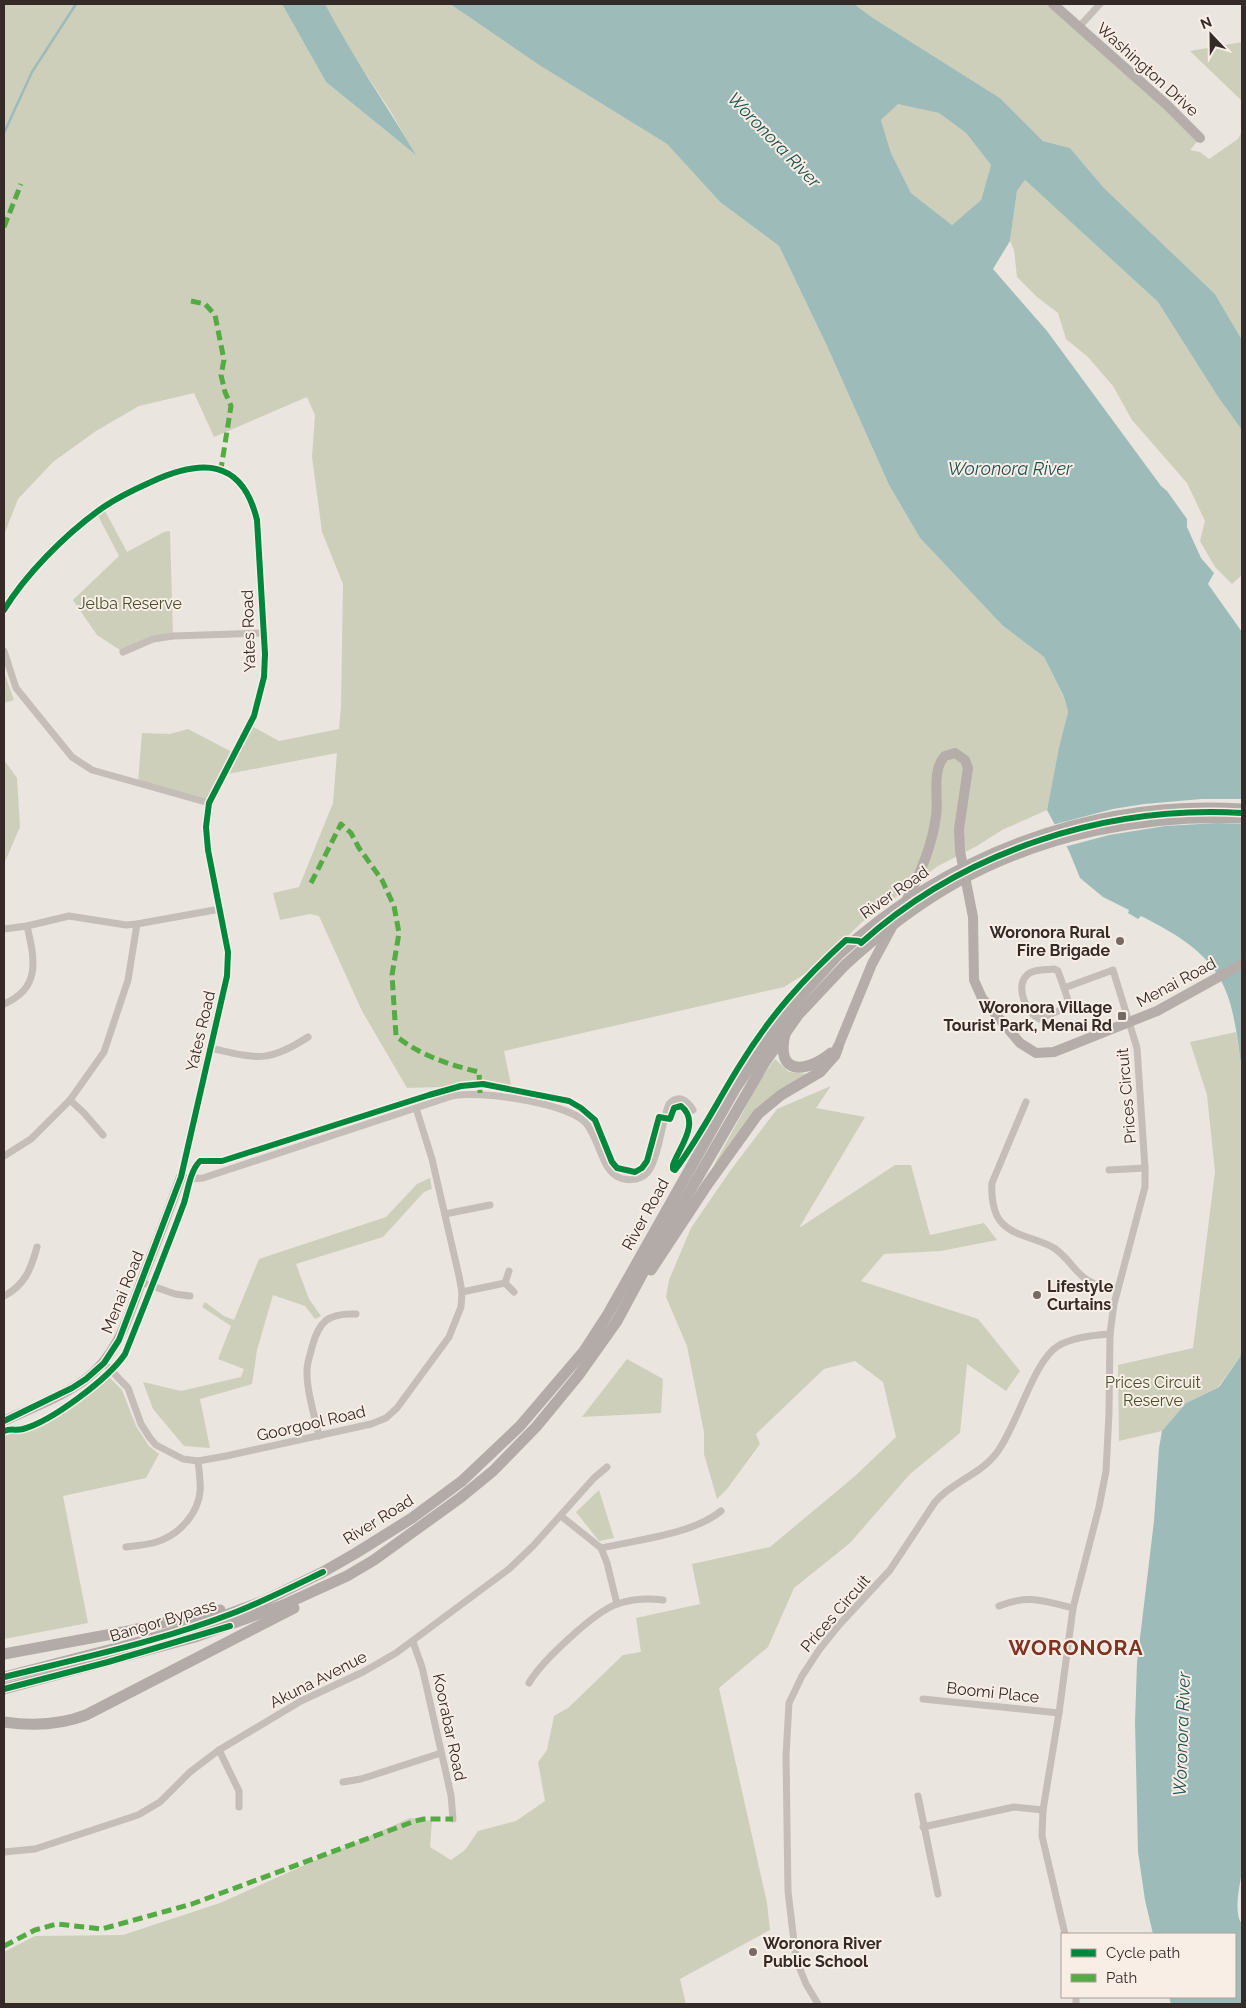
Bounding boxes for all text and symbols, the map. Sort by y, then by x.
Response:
north arrow [1186,10,1236,60]
text: N [1198,14,1214,32]
street label: Washington Drive [1093,19,1203,120]
water label: Woronora River [724,88,826,192]
water label: Woronora River [948,458,1073,479]
street label: Yates Road [238,589,259,673]
park label: Jelba Reserve [78,594,182,613]
street label: River Road [856,862,932,923]
place label: Woronora Rural Fire Brigade [989,923,1111,960]
marker: Woronora Rural Fire Brigade [1114,935,1126,947]
street label: Menai Road [1133,954,1219,1011]
street label: Yates Road [182,989,219,1073]
place label: Woronora Village Tourist Park, Menai Rd [944,998,1112,1035]
marker: Woronora Village Tourist Park, Menai Rd [1116,1010,1128,1022]
street label: Prices Circuit [1113,1047,1140,1145]
street label: River Road [618,1175,673,1253]
street label: Menai Road [97,1248,148,1336]
place label: Lifestyle Curtains [1047,1277,1114,1314]
marker: Lifestyle Curtains [1031,1289,1043,1301]
park label: Prices Circuit Reserve [1105,1373,1202,1410]
street label: Goorgool Road [255,1402,367,1445]
street label: River Road [340,1490,417,1548]
street label: Prices Circuit [797,1570,874,1656]
street label: Bangor Bypass [107,1595,219,1646]
district label: WORONORA [1008,1635,1144,1660]
street label: Akuna Avenue [266,1647,370,1712]
water label: Woronora River [1169,1671,1194,1797]
street label: Koorabar Road [429,1672,470,1783]
street label: Boomi Place [946,1678,1040,1707]
legend [1061,1933,1236,1998]
place label: Woronora River Public School [763,1934,882,1971]
text: Cycle path [1106,1944,1180,1962]
marker: Woronora River Public School [747,1946,759,1958]
text: Path [1106,1969,1137,1987]

